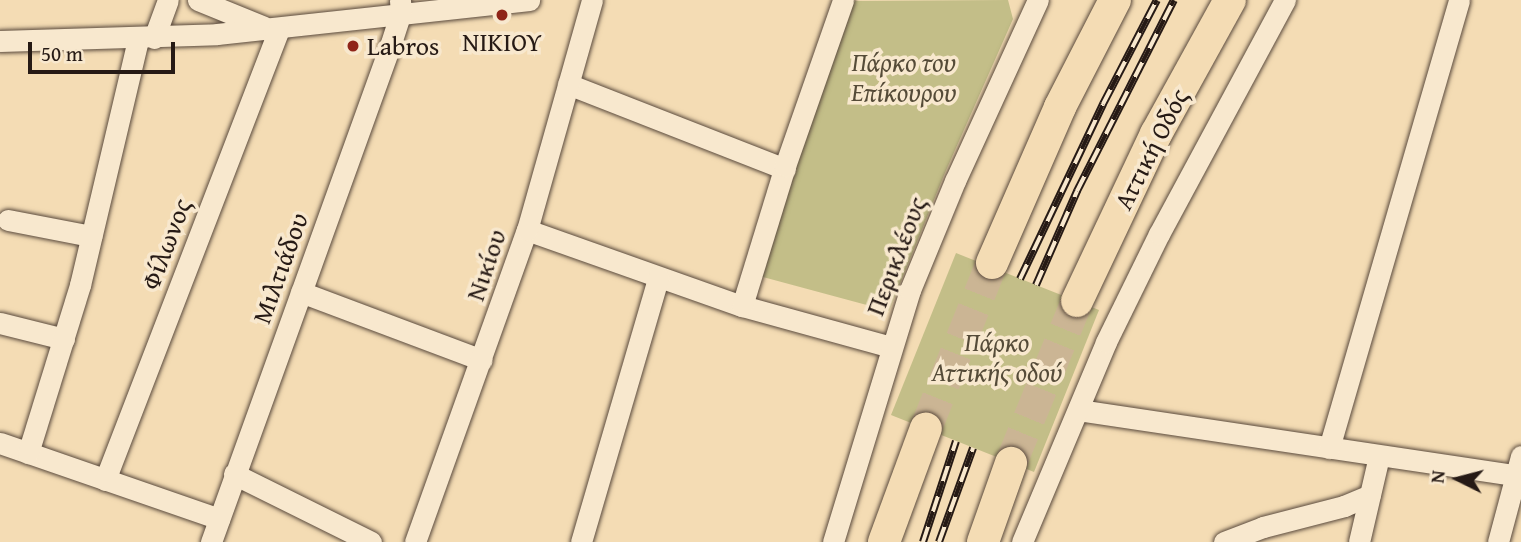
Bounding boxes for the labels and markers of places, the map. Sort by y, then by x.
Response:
marker: ΝΙΚΙΟΥ [494,7,510,23]
place label: ΝΙΚΙΟΥ [462,26,542,58]
place label: Labros [367,30,439,62]
marker: Labros [345,38,361,54]

